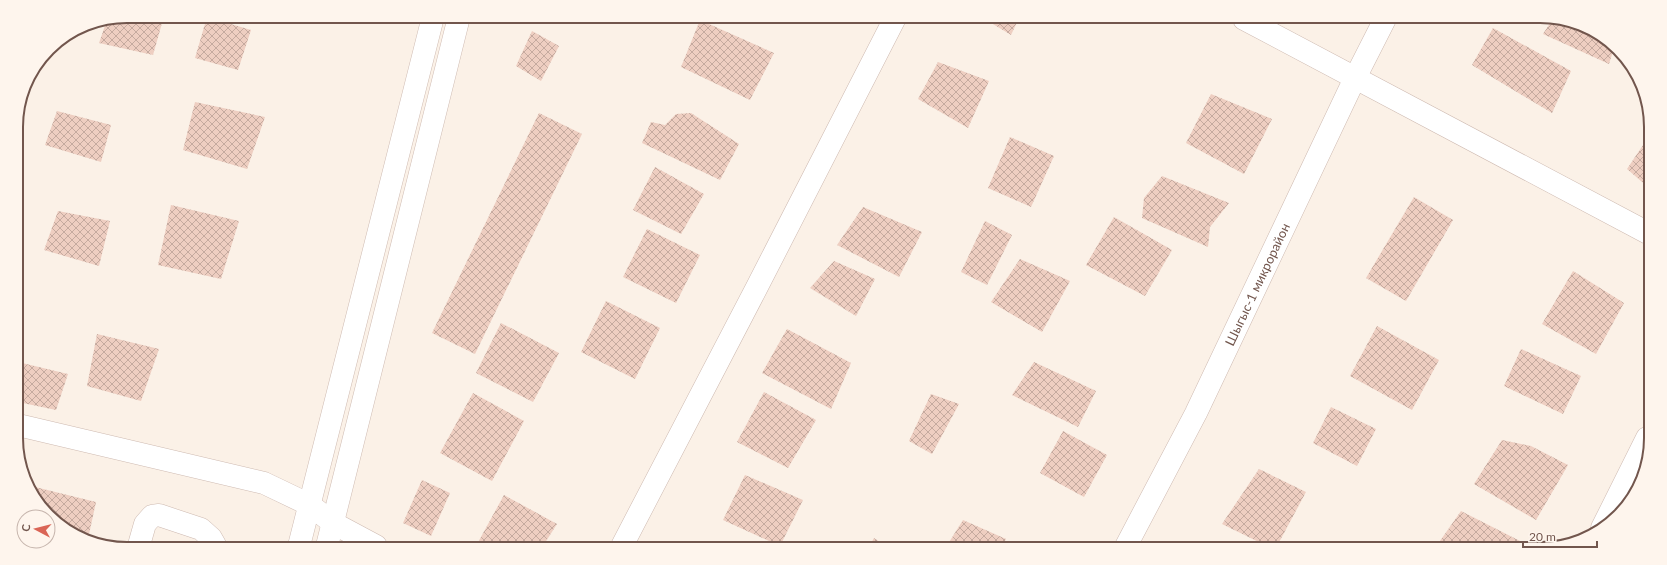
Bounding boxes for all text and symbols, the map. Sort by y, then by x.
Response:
street label: Шыгыс-1 микрорайон [1221,220,1293,348]
north arrow [16,509,56,549]
text: С [19,523,33,532]
scale bar [1523,523,1597,549]
text: 20 m [1529,529,1556,544]

